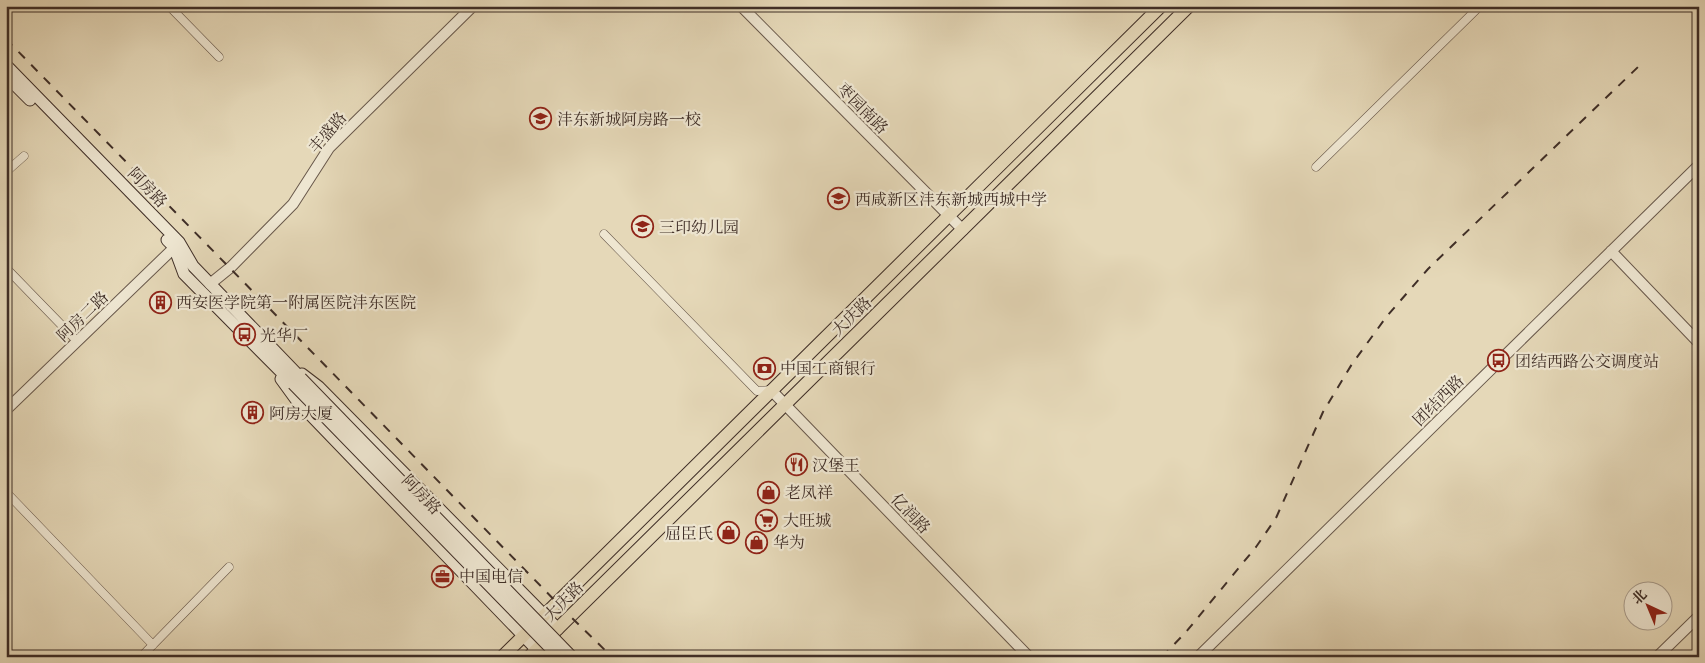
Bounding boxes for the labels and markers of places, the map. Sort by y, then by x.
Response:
school or university icon: 沣东新城阿房路一校 [529,107,553,131]
place label: 沣东新城阿房路一校 [557,110,701,130]
school or university icon: 西咸新区沣东新城西城中学 [827,187,851,211]
place label: 西咸新区沣东新城西城中学 [855,190,1047,210]
school or university icon: 三印幼儿园 [631,215,655,239]
place label: 三印幼儿园 [659,218,739,238]
building icon: 西安医学院第一附属医院沣东医院 [148,290,172,314]
place label: 西安医学院第一附属医院沣东医院 [176,293,416,313]
bus stop icon: 光华厂 [232,323,256,347]
place label: 光华厂 [260,326,308,346]
bus stop icon: 团结西路公交调度站 [1487,349,1511,373]
place label: 团结西路公交调度站 [1515,352,1659,372]
bank icon: 中国工商银行 [752,356,776,380]
place label: 中国工商银行 [780,359,876,379]
building icon: 阿房大厦 [241,401,265,425]
place label: 阿房大厦 [269,404,333,424]
restaurant icon: 汉堡王 [784,453,808,477]
place label: 汉堡王 [812,456,860,476]
shop icon: 老凤祥 [757,480,781,504]
place label: 老凤祥 [785,483,833,503]
supermarket icon: 大旺城 [755,508,779,532]
place label: 大旺城 [783,511,831,531]
shop icon: 屈臣氏 [717,521,741,545]
place label: 屈臣氏 [665,524,713,544]
shop icon: 华为 [745,530,769,554]
place label: 华为 [773,533,805,553]
office icon: 中国电信 [431,564,455,588]
place label: 中国电信 [459,567,523,587]

